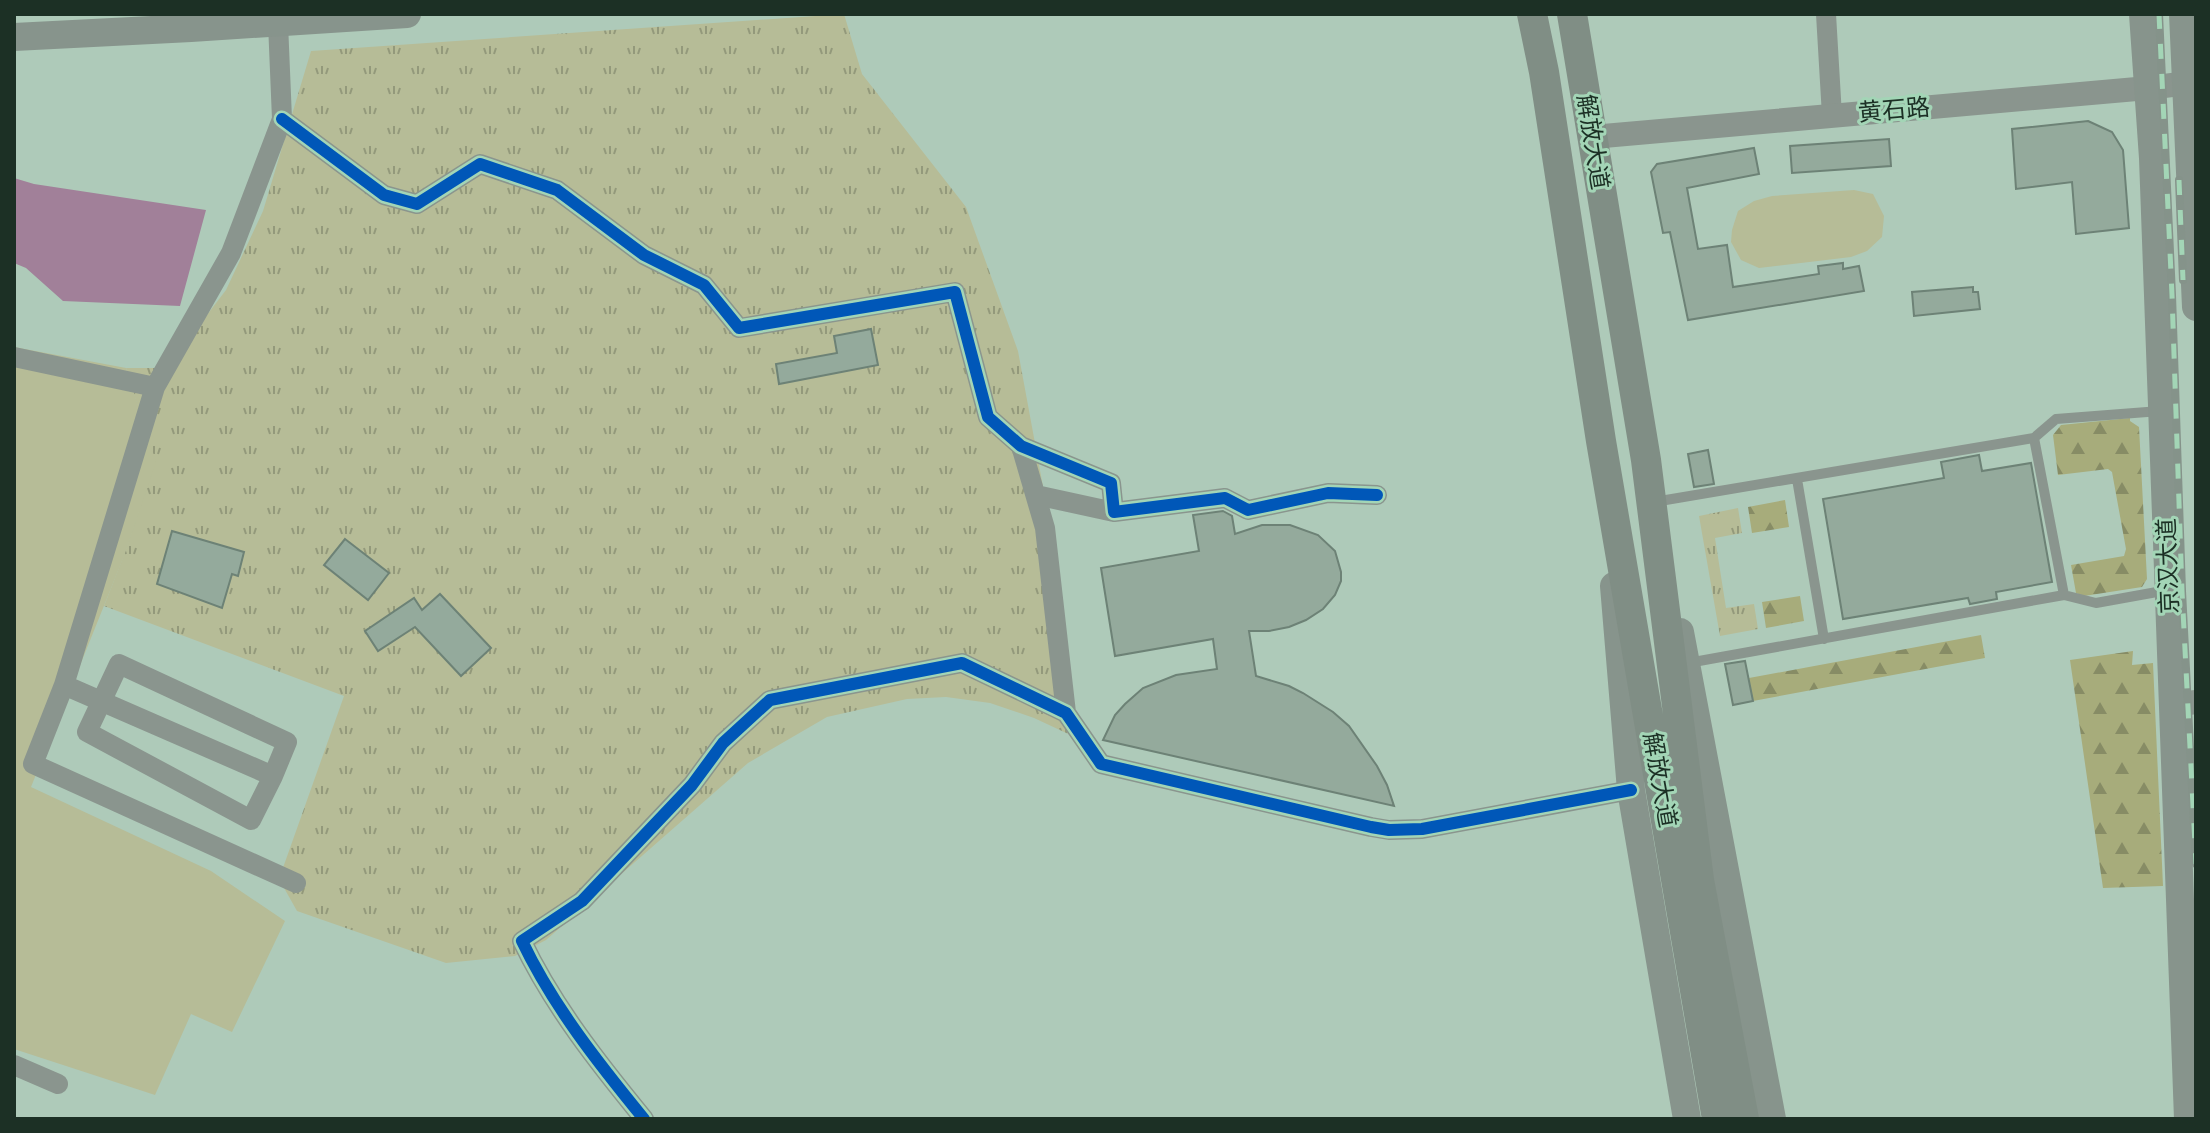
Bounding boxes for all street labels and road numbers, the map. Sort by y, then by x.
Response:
street label: 黄石路 [1857,91,1931,126]
street label: 解放大道 [1573,92,1616,191]
street label: 京汉大道 [2150,518,2183,615]
street label: 解放大道 [1639,730,1684,830]

